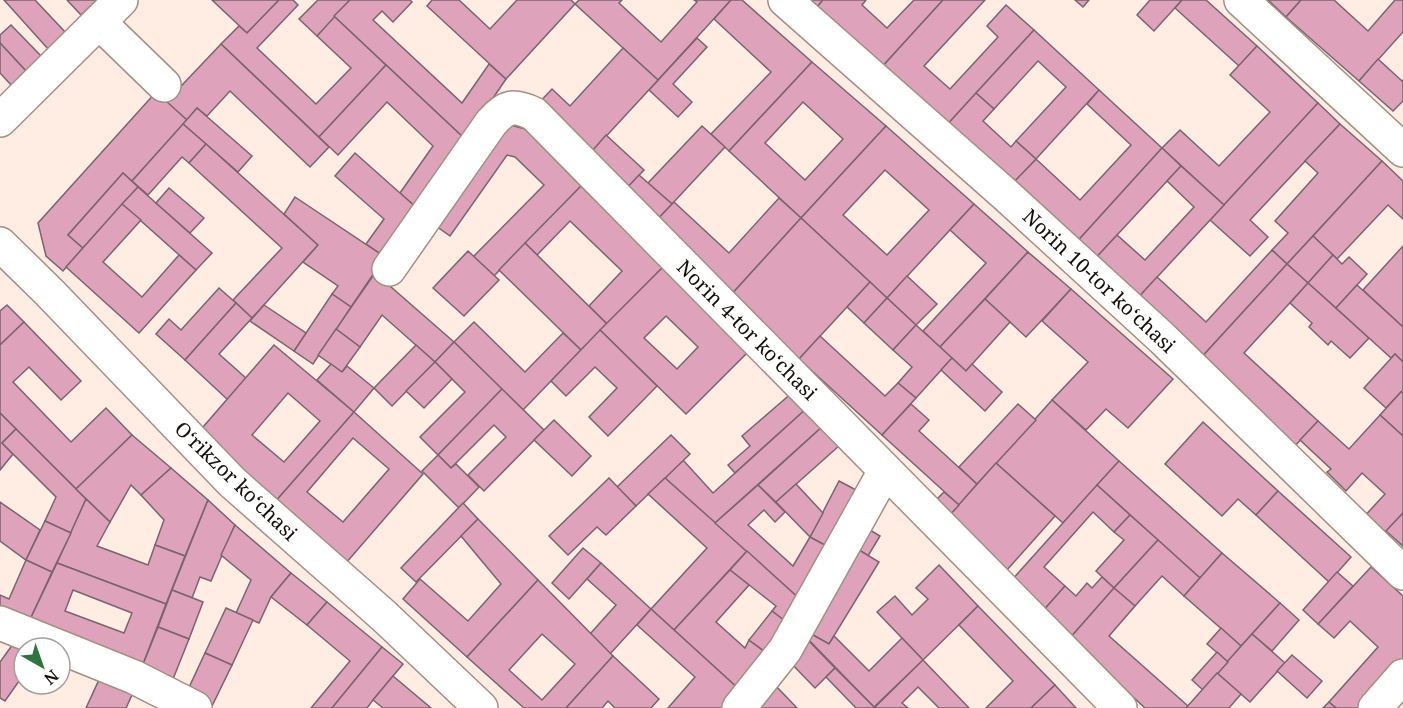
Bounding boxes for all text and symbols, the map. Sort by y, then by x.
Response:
street label: Norin 10-tor koʻchasi [1017,203,1182,359]
street label: Norin 4-tor koʻchasi [671,253,824,406]
street label: Oʻrikzor koʻchasi [169,415,304,547]
north arrow [12,636,72,696]
text: N [39,665,64,690]

